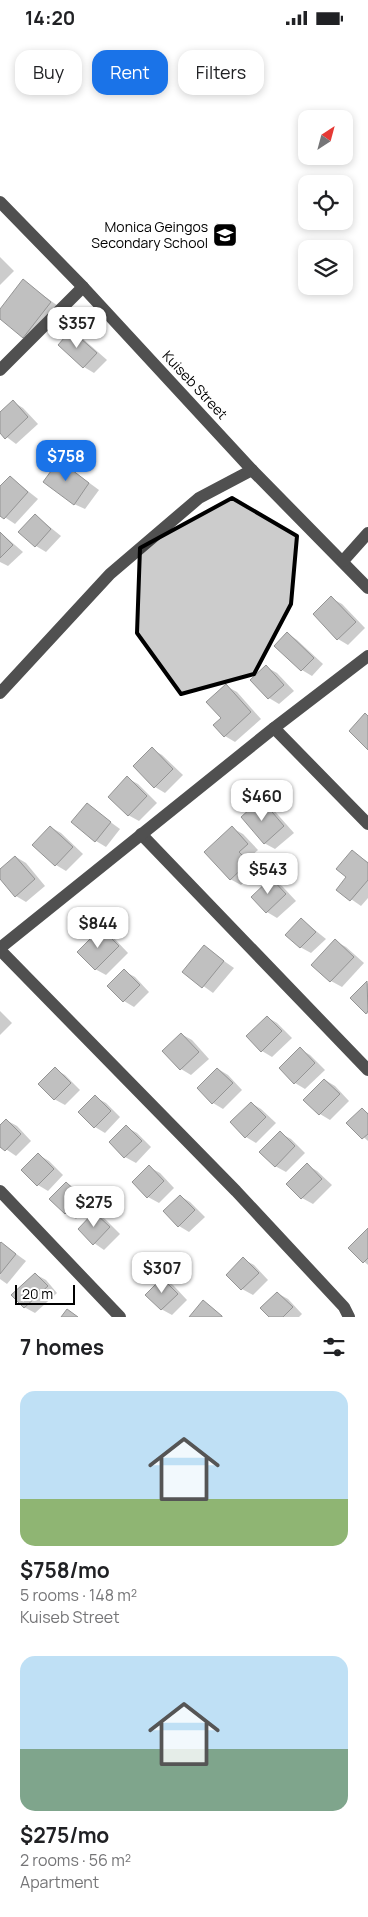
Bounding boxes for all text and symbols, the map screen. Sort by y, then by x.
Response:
text: 14:20 [25,5,75,31]
chip: Buy [15,50,82,95]
chip: Rent [92,50,168,95]
chip: Filters [178,50,264,95]
north arrow [298,110,352,165]
map controls [298,110,353,295]
button: locate [298,175,353,230]
place label: Monica Geingos Secondary School [91,217,208,252]
school or university icon: Monica Geingos Secondary School [212,222,238,248]
button: layers [298,240,353,295]
pin: $357 [47,307,107,349]
text: $357 [58,312,96,334]
street label: Kuiseb Street [159,346,232,423]
pin: $758 [36,439,96,482]
text: $758 [47,445,85,467]
pin: $460 [232,779,292,822]
text: $460 [242,785,282,807]
pin: $543 [238,853,298,895]
text: $543 [249,858,287,880]
pin: $844 [68,907,128,949]
text: $844 [78,912,118,934]
pin: $275 [64,1185,124,1228]
text: $275 [75,1191,113,1213]
pin: $307 [132,1251,192,1294]
text: $307 [143,1257,181,1279]
scale bar [15,1282,75,1305]
text: 20 m [22,1284,53,1303]
text: 7 homes [20,1333,104,1361]
icon: filters [320,1333,348,1361]
icon: home [139,1424,229,1514]
text: $758/mo [20,1556,110,1584]
text: 5 rooms · 148 m² [20,1584,137,1606]
text: Kuiseb Street [20,1606,120,1628]
icon: home [139,1689,229,1779]
text: $275/mo [20,1821,109,1849]
text: 2 rooms · 56 m² [20,1849,131,1871]
text: Apartment [20,1871,99,1893]

